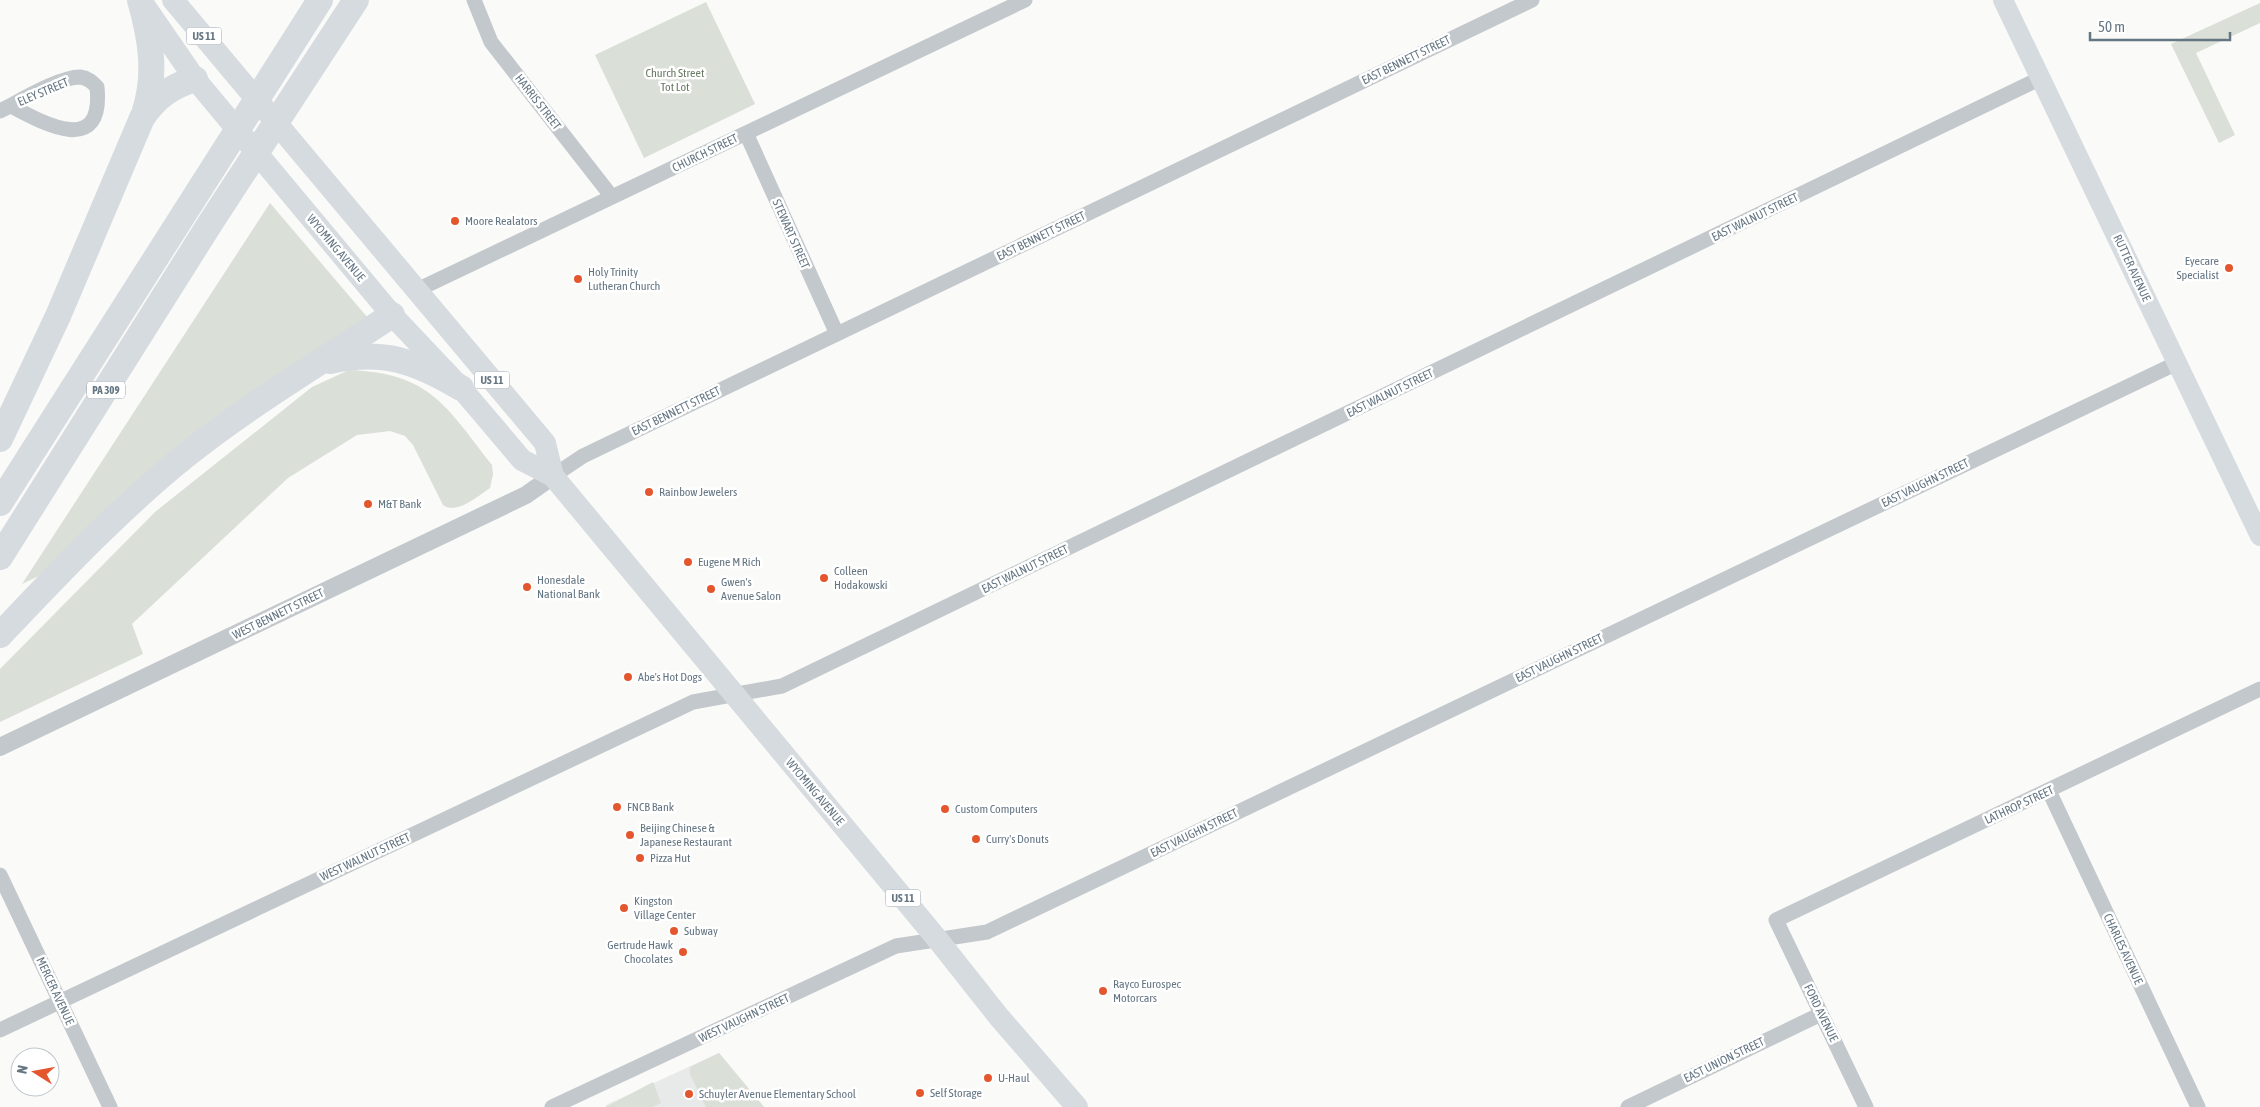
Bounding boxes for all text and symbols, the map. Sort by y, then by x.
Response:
scale bar [2090,10,2230,42]
text: 50 m [2098,18,2125,35]
road number: US 11 [186,28,222,44]
street label: EAST BENNETT STREET [1359,32,1453,88]
park label: Church Street Tot Lot [646,66,705,94]
street label: HARRIS STREET [512,72,564,133]
street label: ELEY STREET [16,75,71,109]
street label: CHURCH STREET [670,131,741,175]
street label: EAST WALNUT STREET [1709,190,1801,244]
street label: STEWART STREET [769,197,813,272]
street label: EAST BENNETT STREET [994,208,1088,264]
street label: WYOMING AVENUE [304,212,368,284]
place label: Moore Realators [465,214,538,228]
marker: Moore Realators [449,215,461,227]
street label: RUTTER AVENUE [2110,232,2154,304]
place label: Eyecare Specialist [2176,254,2220,282]
marker: Eyecare Specialist [2223,262,2235,274]
place label: Holy Trinity Lutheran Church [588,265,660,293]
marker: Holy Trinity Lutheran Church [572,273,584,285]
street label: EAST WALNUT STREET [1344,366,1436,420]
road number: US 11 [474,372,510,388]
road number: PA 309 [87,382,125,398]
street label: EAST BENNETT STREET [629,383,723,439]
street label: EAST VAUGHN STREET [1879,455,1972,510]
place label: Rainbow Jewelers [659,485,737,499]
marker: Rainbow Jewelers [643,486,655,498]
place label: M&T Bank [378,497,422,511]
marker: M&T Bank [362,498,374,510]
street label: EAST WALNUT STREET [979,542,1071,596]
place label: Eugene M Rich [698,555,761,569]
marker: Eugene M Rich [682,556,694,568]
place label: Colleen Hodakowski [834,564,888,592]
marker: Colleen Hodakowski [818,572,830,584]
place label: Honesdale National Bank [537,573,601,601]
place label: Gwen's Avenue Salon [721,575,781,603]
marker: Honesdale National Bank [521,581,533,593]
marker: Gwen's Avenue Salon [705,583,717,595]
street label: WEST BENNETT STREET [230,586,327,642]
street label: EAST VAUGHN STREET [1513,630,1606,685]
place label: Abe's Hot Dogs [638,670,702,684]
marker: Abe's Hot Dogs [622,671,634,683]
street label: WYOMING AVENUE [783,756,847,828]
street label: LATHROP STREET [1982,783,2056,827]
place label: FNCB Bank [627,800,675,814]
marker: FNCB Bank [611,801,623,813]
place label: Custom Computers [955,802,1037,816]
marker: Custom Computers [939,803,951,815]
street label: EAST VAUGHN STREET [1148,805,1241,860]
place label: Beijing Chinese & Japanese Restaurant [640,821,733,849]
marker: Beijing Chinese & Japanese Restaurant [624,829,636,841]
street label: WEST WALNUT STREET [318,830,413,884]
place label: Curry's Donuts [986,832,1049,846]
marker: Curry's Donuts [970,833,982,845]
place label: Pizza Hut [650,851,691,865]
marker: Pizza Hut [634,852,646,864]
road number: US 11 [886,890,920,906]
place label: Kingston Village Center [634,894,696,922]
marker: Kingston Village Center [618,902,630,914]
street label: CHARLES AVENUE [2100,911,2146,987]
place label: Subway [684,924,718,938]
marker: Subway [668,925,680,937]
place label: Gertrude Hawk Chocolates [607,938,674,966]
marker: Gertrude Hawk Chocolates [677,946,689,958]
street label: MERCER AVENUE [33,955,77,1027]
place label: Rayco Eurospec Motorcars [1113,977,1182,1005]
street label: FORD AVENUE [1801,982,1841,1044]
marker: Rayco Eurospec Motorcars [1097,985,1109,997]
street label: WEST VAUGHN STREET [697,991,792,1045]
street label: EAST UNION STREET [1682,1034,1767,1086]
north arrow [10,1047,60,1097]
text: N [14,1064,31,1075]
place label: U-Haul [998,1071,1030,1085]
marker: U-Haul [982,1072,994,1084]
place label: Self Storage [930,1086,982,1100]
place label: Schuyler Avenue Elementary School [699,1087,857,1101]
marker: Self Storage [914,1087,926,1099]
marker: Schuyler Avenue Elementary School [683,1088,695,1100]

